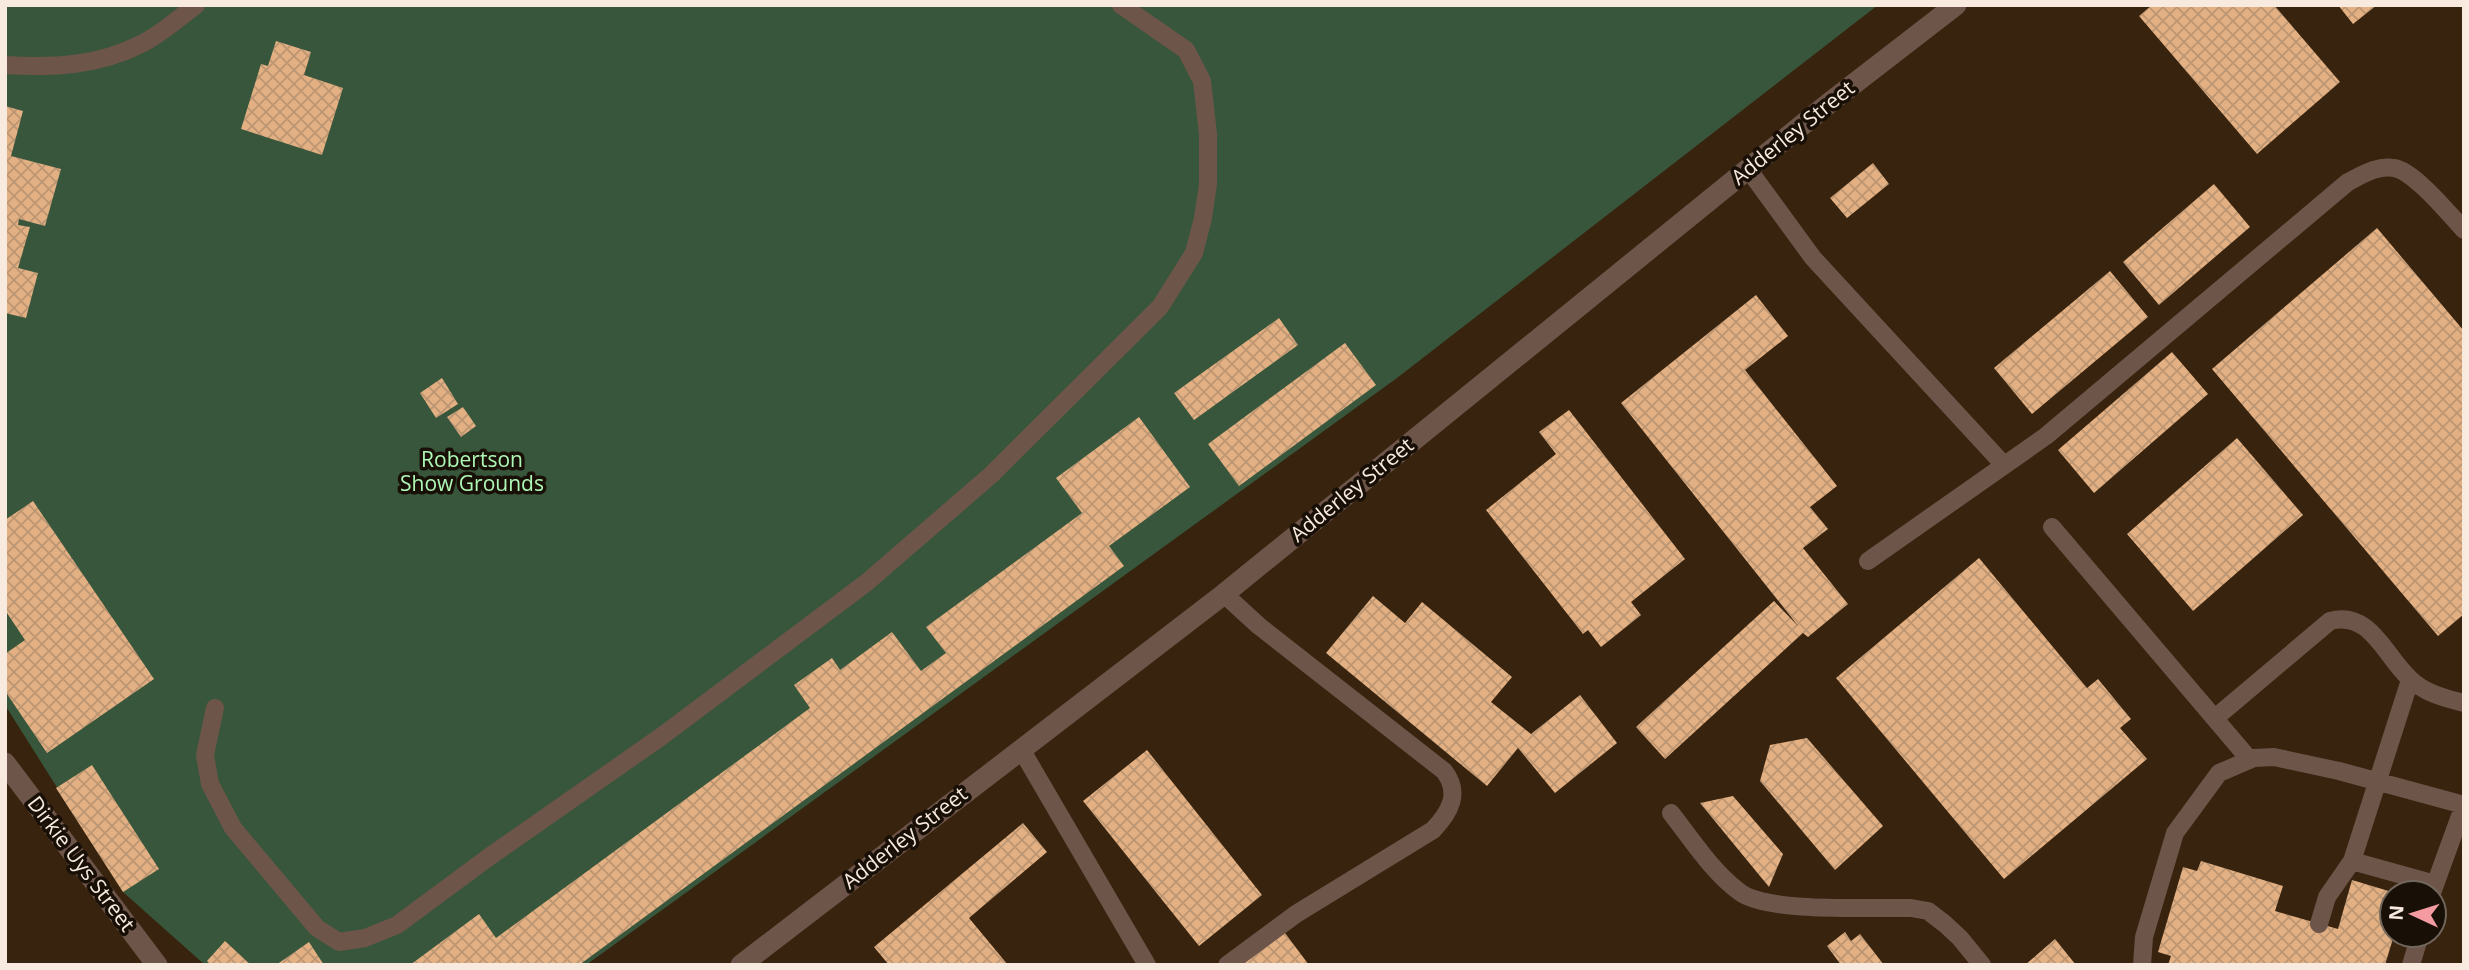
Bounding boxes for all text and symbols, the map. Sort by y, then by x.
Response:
street label: Adderley Street [1725,74,1860,191]
street label: Adderley Street [1284,431,1419,548]
park label: Robertson Show Grounds [400,445,544,497]
street label: Adderley Street [836,780,973,895]
street label: Dirkie Uys Street [22,790,142,937]
north arrow [2378,879,2448,949]
text: N [2383,904,2410,921]

